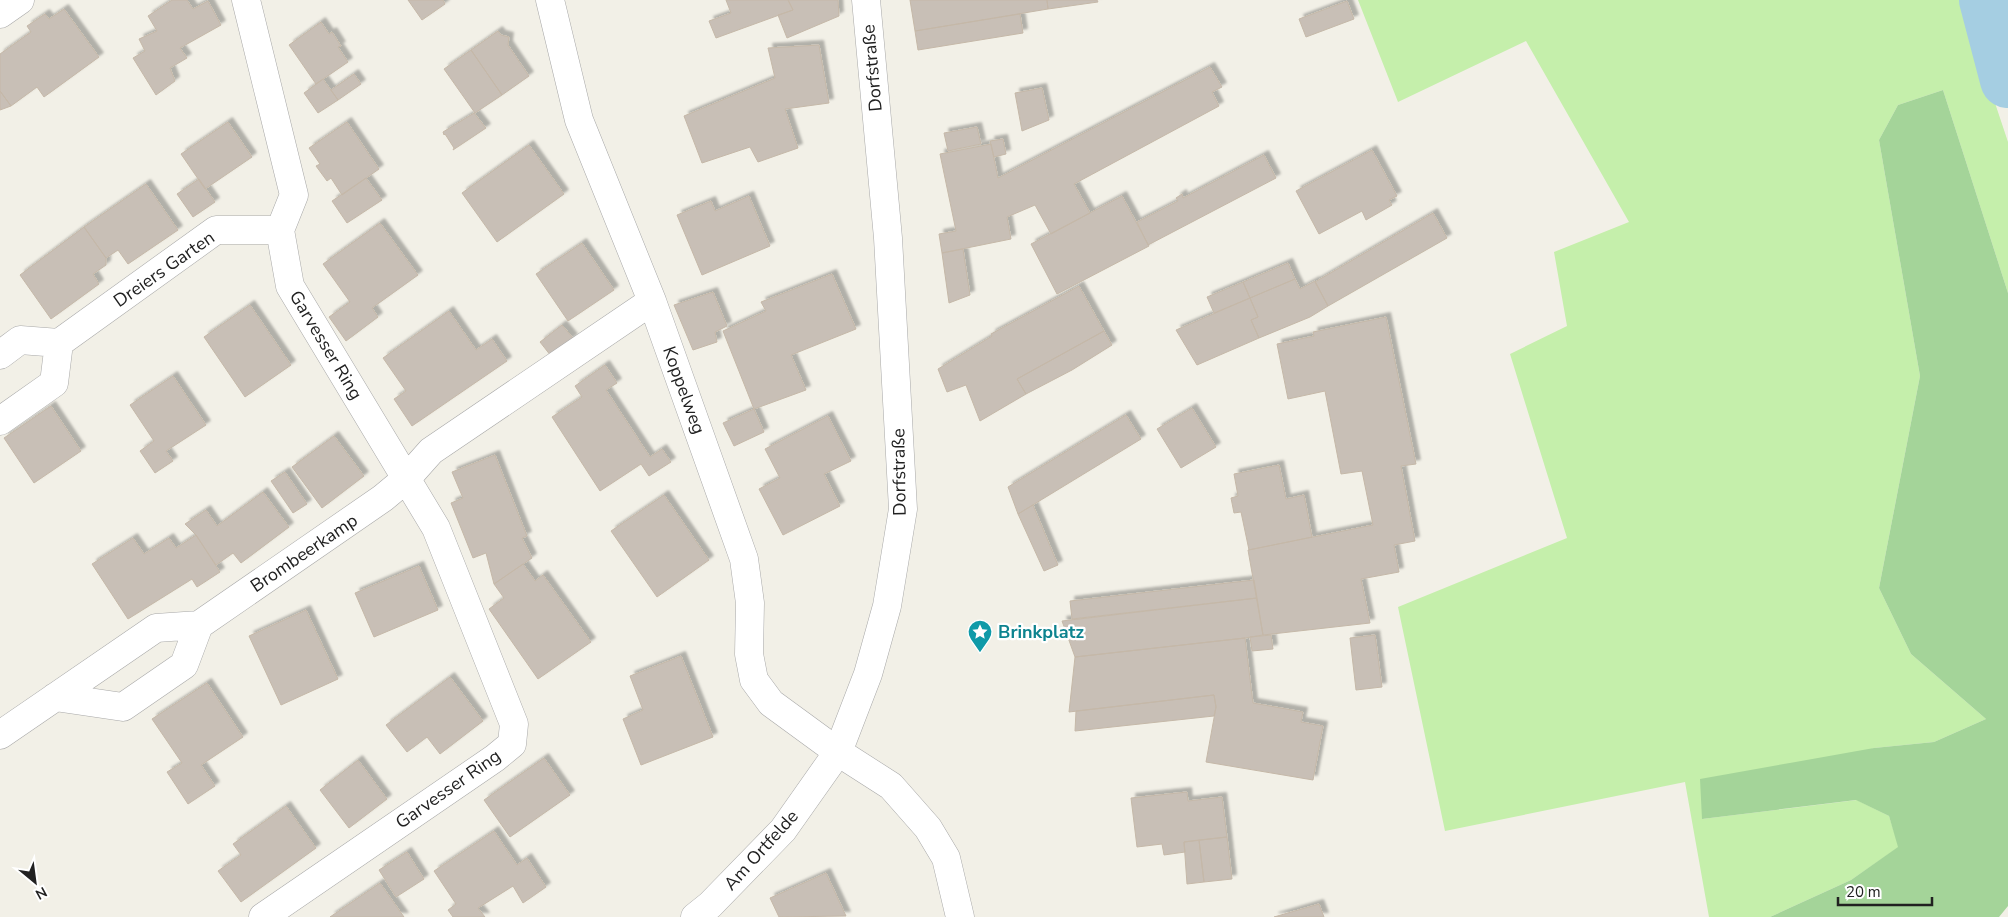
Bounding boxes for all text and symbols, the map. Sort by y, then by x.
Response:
street label: Dorfstraße [856,23,888,113]
street label: Dreiers Garten [109,225,219,313]
street label: Garvesser Ring [284,286,368,404]
street label: Koppelweg [657,343,711,437]
street label: Dorfstraße [886,428,912,516]
street label: Brombeerkamp [246,508,362,598]
place icon: Brinkplatz [967,619,993,653]
place label: Brinkplatz [998,620,1085,644]
street label: Garvesser Ring [391,744,505,834]
street label: Am Ortfelde [718,804,804,896]
north arrow [10,857,60,907]
scale bar [1838,874,1932,906]
text: N [32,882,50,904]
text: 20 m [1846,882,1881,902]

